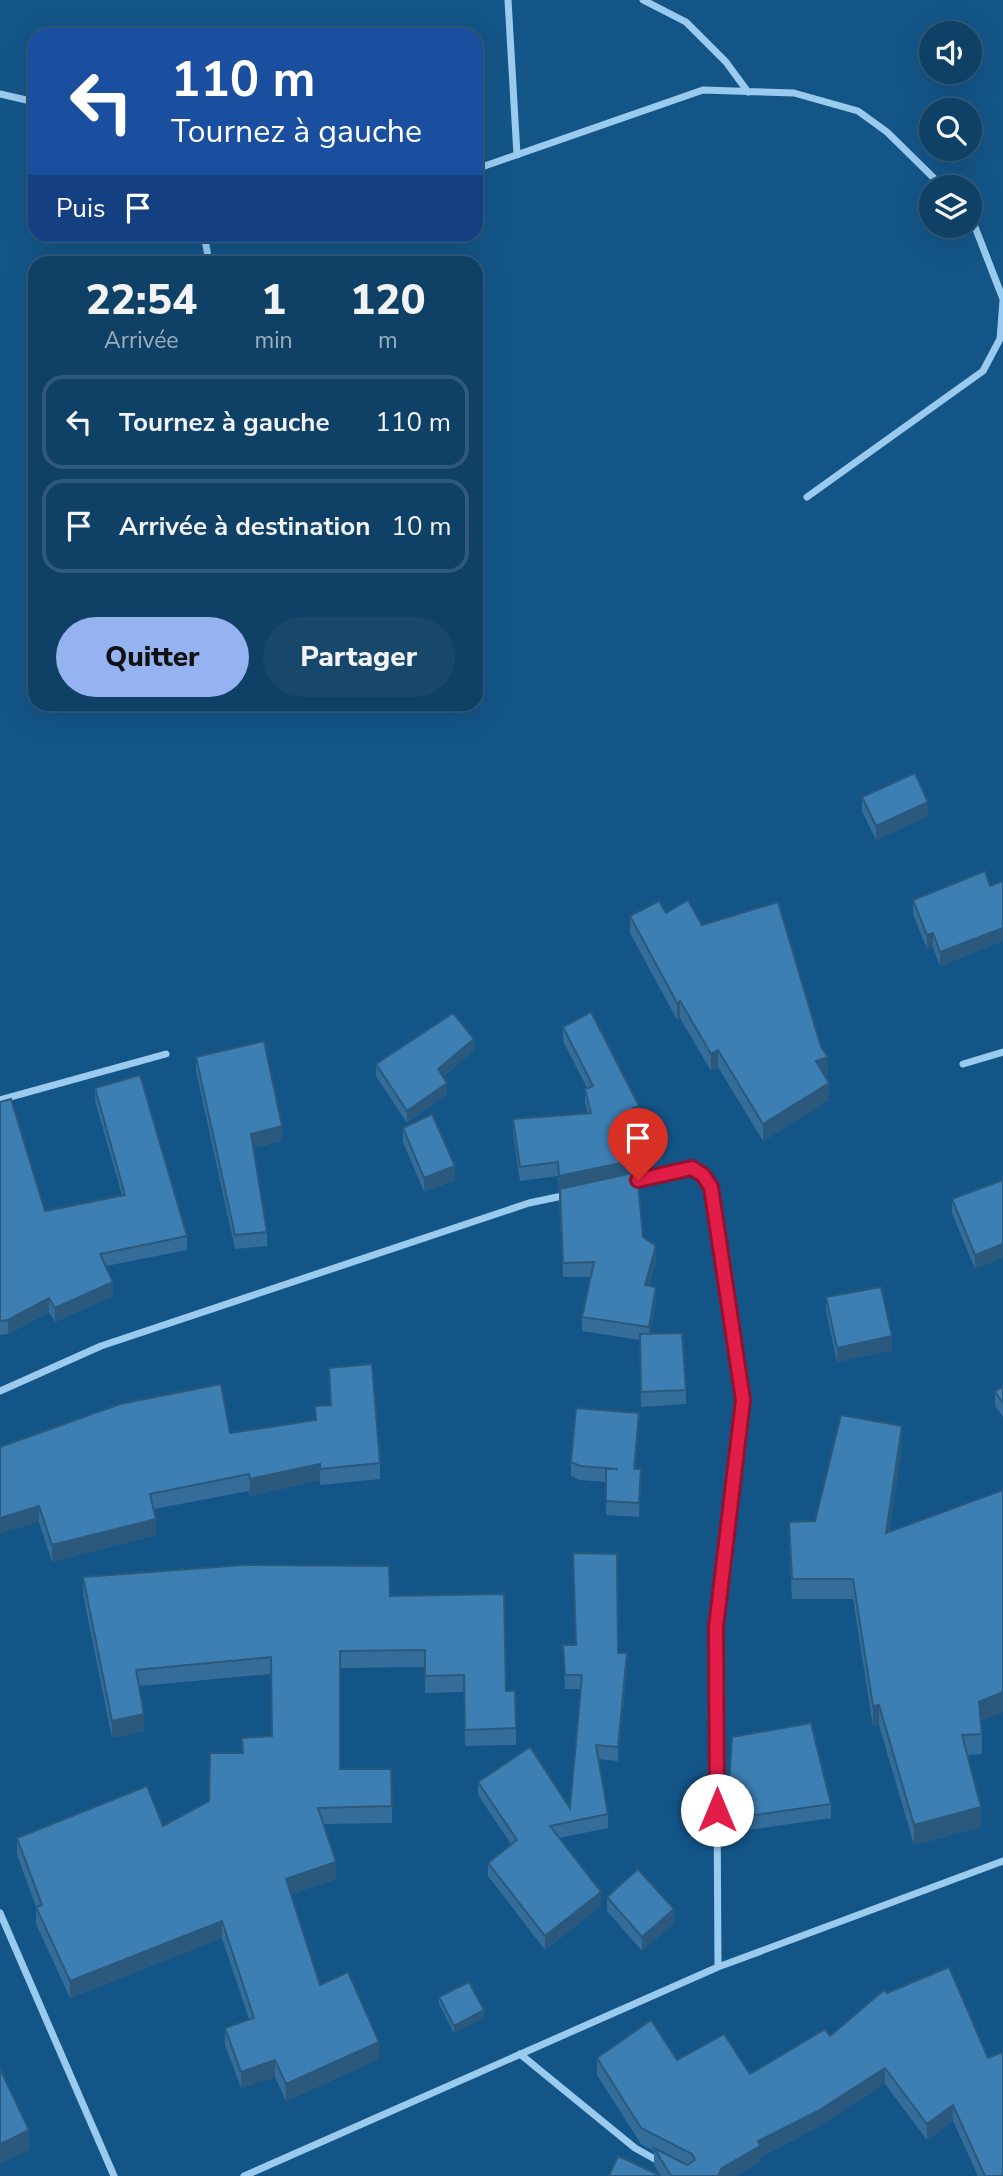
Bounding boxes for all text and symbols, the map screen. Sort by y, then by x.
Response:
map controls [919,21,982,238]
button: sound [919,21,982,84]
text: 110 m [171,46,315,113]
icon: left [56,56,147,147]
button: search [919,98,982,161]
text: Tournez à gauche [171,110,422,153]
button: layers [919,175,982,238]
icon: arrive [119,189,157,227]
text: Puis [56,191,105,226]
text: 22:54 [85,272,197,329]
text: 1 [261,272,286,329]
text: 120 [350,272,426,329]
text: Arrivée [104,325,179,356]
text: min [255,325,293,356]
text: m [378,325,398,356]
icon: left [60,403,98,441]
text: Tournez à gauche [119,405,330,440]
text: 110 m [375,405,451,440]
icon: arrive [60,507,98,545]
text: Arrivée à destination [119,509,370,544]
text: 10 m [391,509,451,544]
button: Quitter [56,617,249,697]
button: Partager [263,617,455,697]
pin [608,1108,668,1180]
icon: arrive [619,1119,657,1157]
position arrow [680,1773,754,1847]

